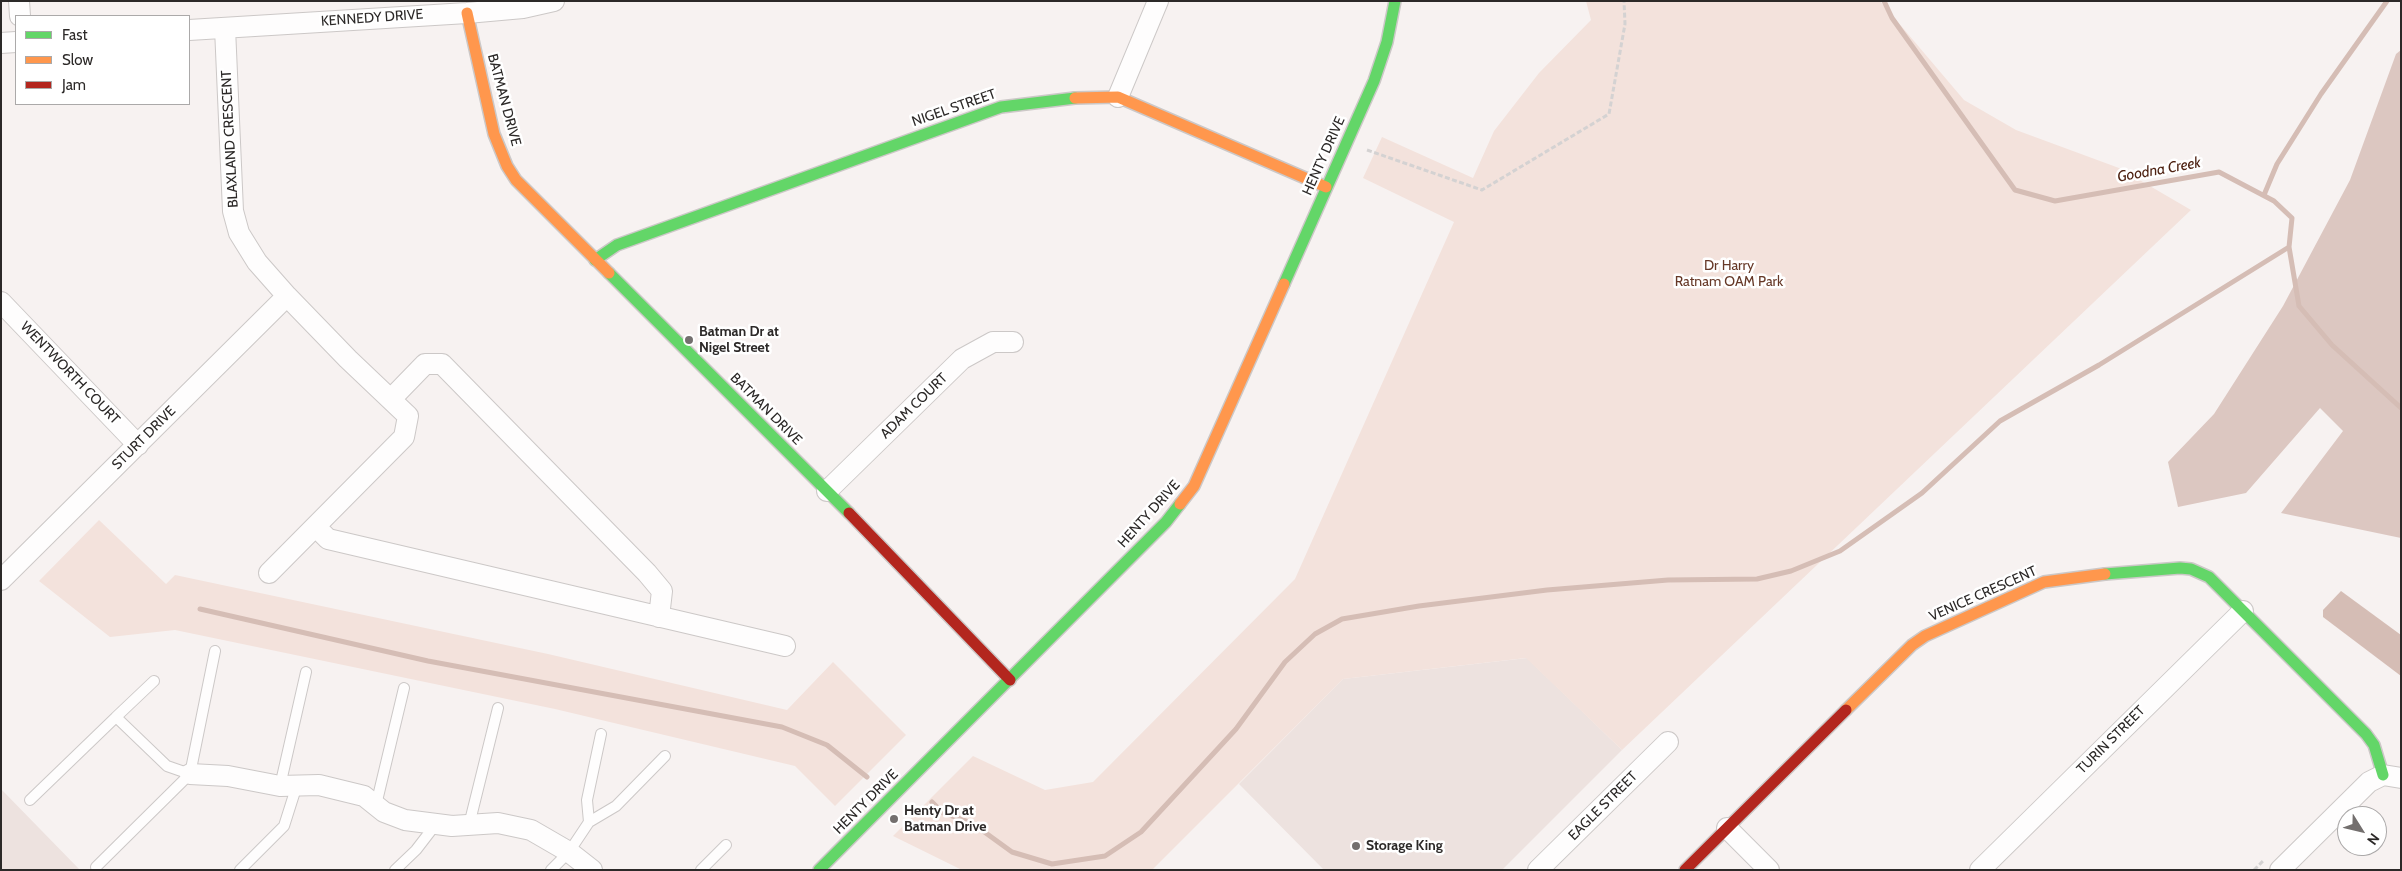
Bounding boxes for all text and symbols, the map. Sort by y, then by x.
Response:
street label: KENNEDY DRIVE [320,6,424,30]
legend [15,15,190,105]
text: Fast [62,26,87,44]
text: Slow [62,51,93,69]
street label: BATMAN DRIVE [484,52,524,148]
street label: BLAXLAND CRESCENT [218,70,242,208]
text: Jam [62,76,86,94]
street label: NIGEL STREET [910,86,998,130]
street label: HENTY DRIVE [1299,114,1349,198]
water label: Goodna Creek [2116,154,2202,186]
park label: Dr Harry Ratnam OAM Park [1675,258,1783,290]
street label: WENTWORTH COURT [17,318,123,428]
place label: Batman Dr at Nigel Street [699,324,779,357]
marker: Batman Dr at Nigel Street [683,334,695,346]
street label: BATMAN DRIVE [727,370,805,448]
street label: ADAM COURT [877,370,951,442]
street label: STURT DRIVE [109,403,179,473]
street label: HENTY DRIVE [1114,477,1184,551]
street label: VENICE CRESCENT [1927,563,2039,625]
street label: TURIN STREET [2073,702,2149,778]
street label: HENTY DRIVE [830,766,902,838]
street label: EAGLE STREET [1565,768,1641,844]
place label: Henty Dr at Batman Drive [904,803,986,836]
north arrow [2337,806,2387,856]
marker: Henty Dr at Batman Drive [888,813,900,825]
text: N [2363,830,2384,849]
place label: Storage King [1366,838,1443,854]
marker: Storage King [1350,840,1362,852]

